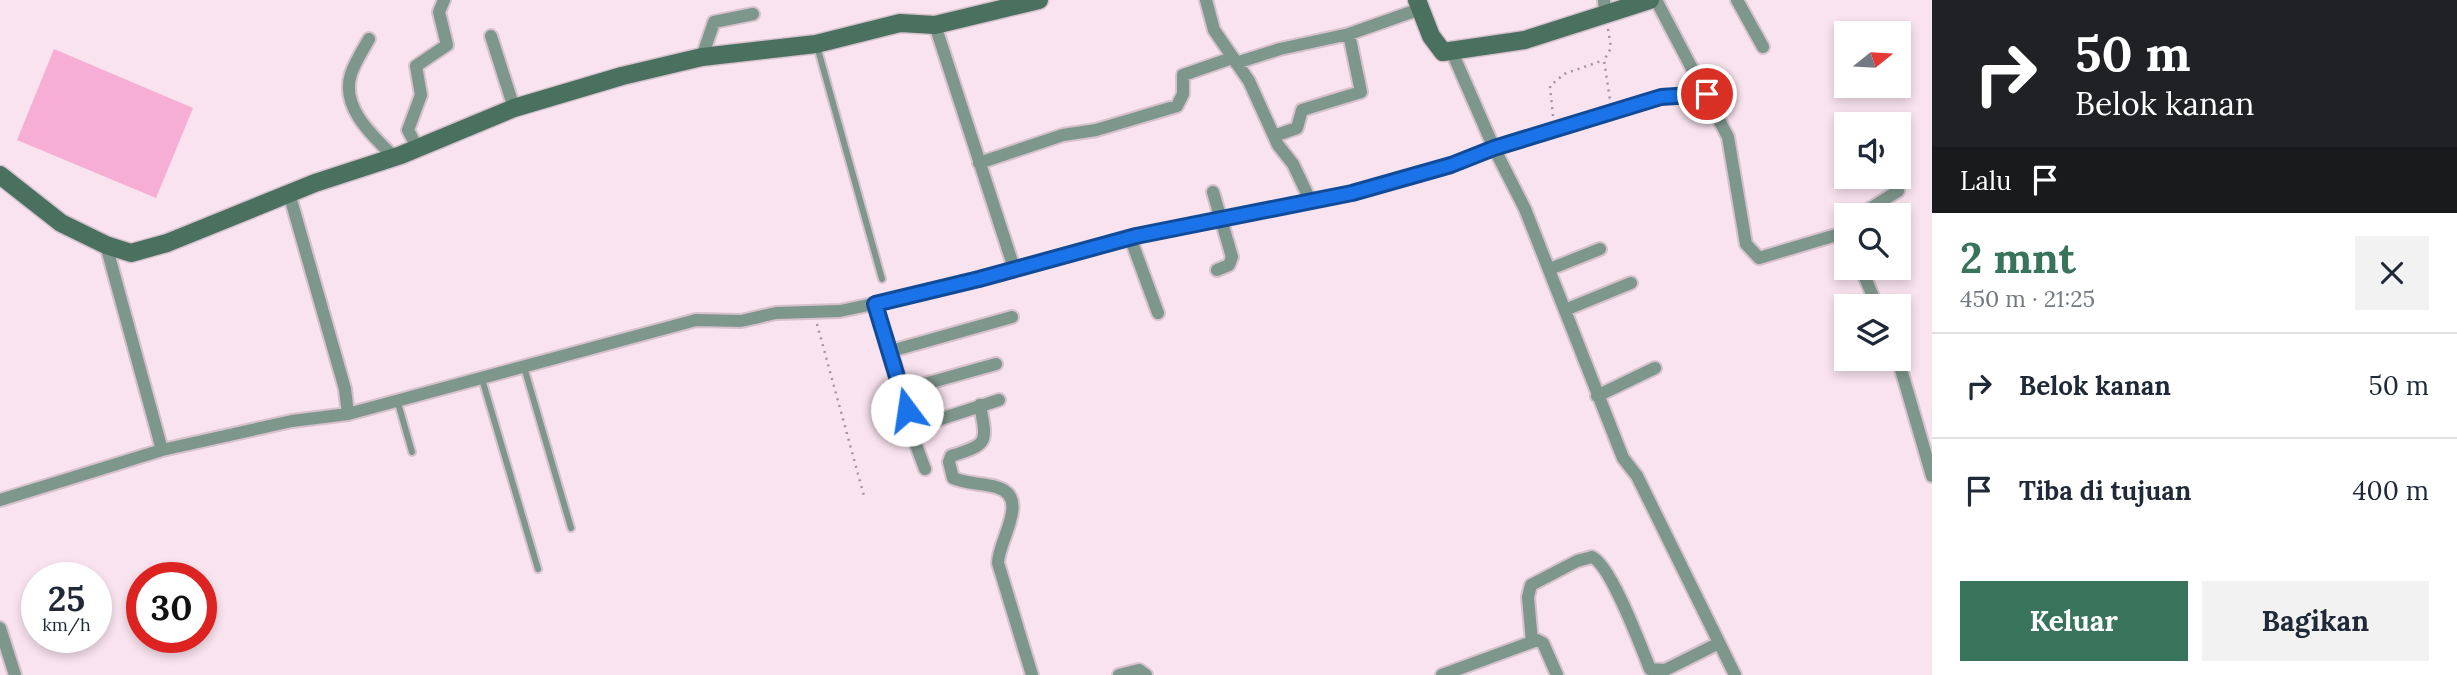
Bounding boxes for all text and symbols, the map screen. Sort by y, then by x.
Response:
north arrow [1834,21,1911,98]
map controls [1834,21,1911,371]
text: 50 m [2075,22,2191,84]
icon: right [1960,28,2051,119]
pin [1677,64,1737,124]
icon: arrive [1688,75,1726,113]
text: Belok kanan [2075,83,2254,124]
button: sound [1834,112,1911,189]
icon: arrive [2026,161,2064,199]
text: Lalu [1960,164,2012,197]
button: search [1834,203,1911,280]
text: 2 mnt [1960,231,2076,285]
button: close [2355,236,2429,310]
text: 450 m · 21:25 [1960,284,2095,313]
button: layers [1834,294,1911,371]
icon: right [1960,367,1998,405]
text: Belok kanan [2019,369,2171,402]
text: 50 m [2369,369,2429,402]
position arrow [870,373,944,447]
icon: arrive [1960,472,1998,510]
text: Tiba di tujuan [2019,474,2191,507]
text: 400 m [2353,474,2429,507]
speed limit sign: 30 [126,562,217,653]
text: 25 [48,576,85,621]
button: Keluar [1960,581,2188,661]
button: Bagikan [2202,581,2429,661]
text: km/h [42,613,91,636]

